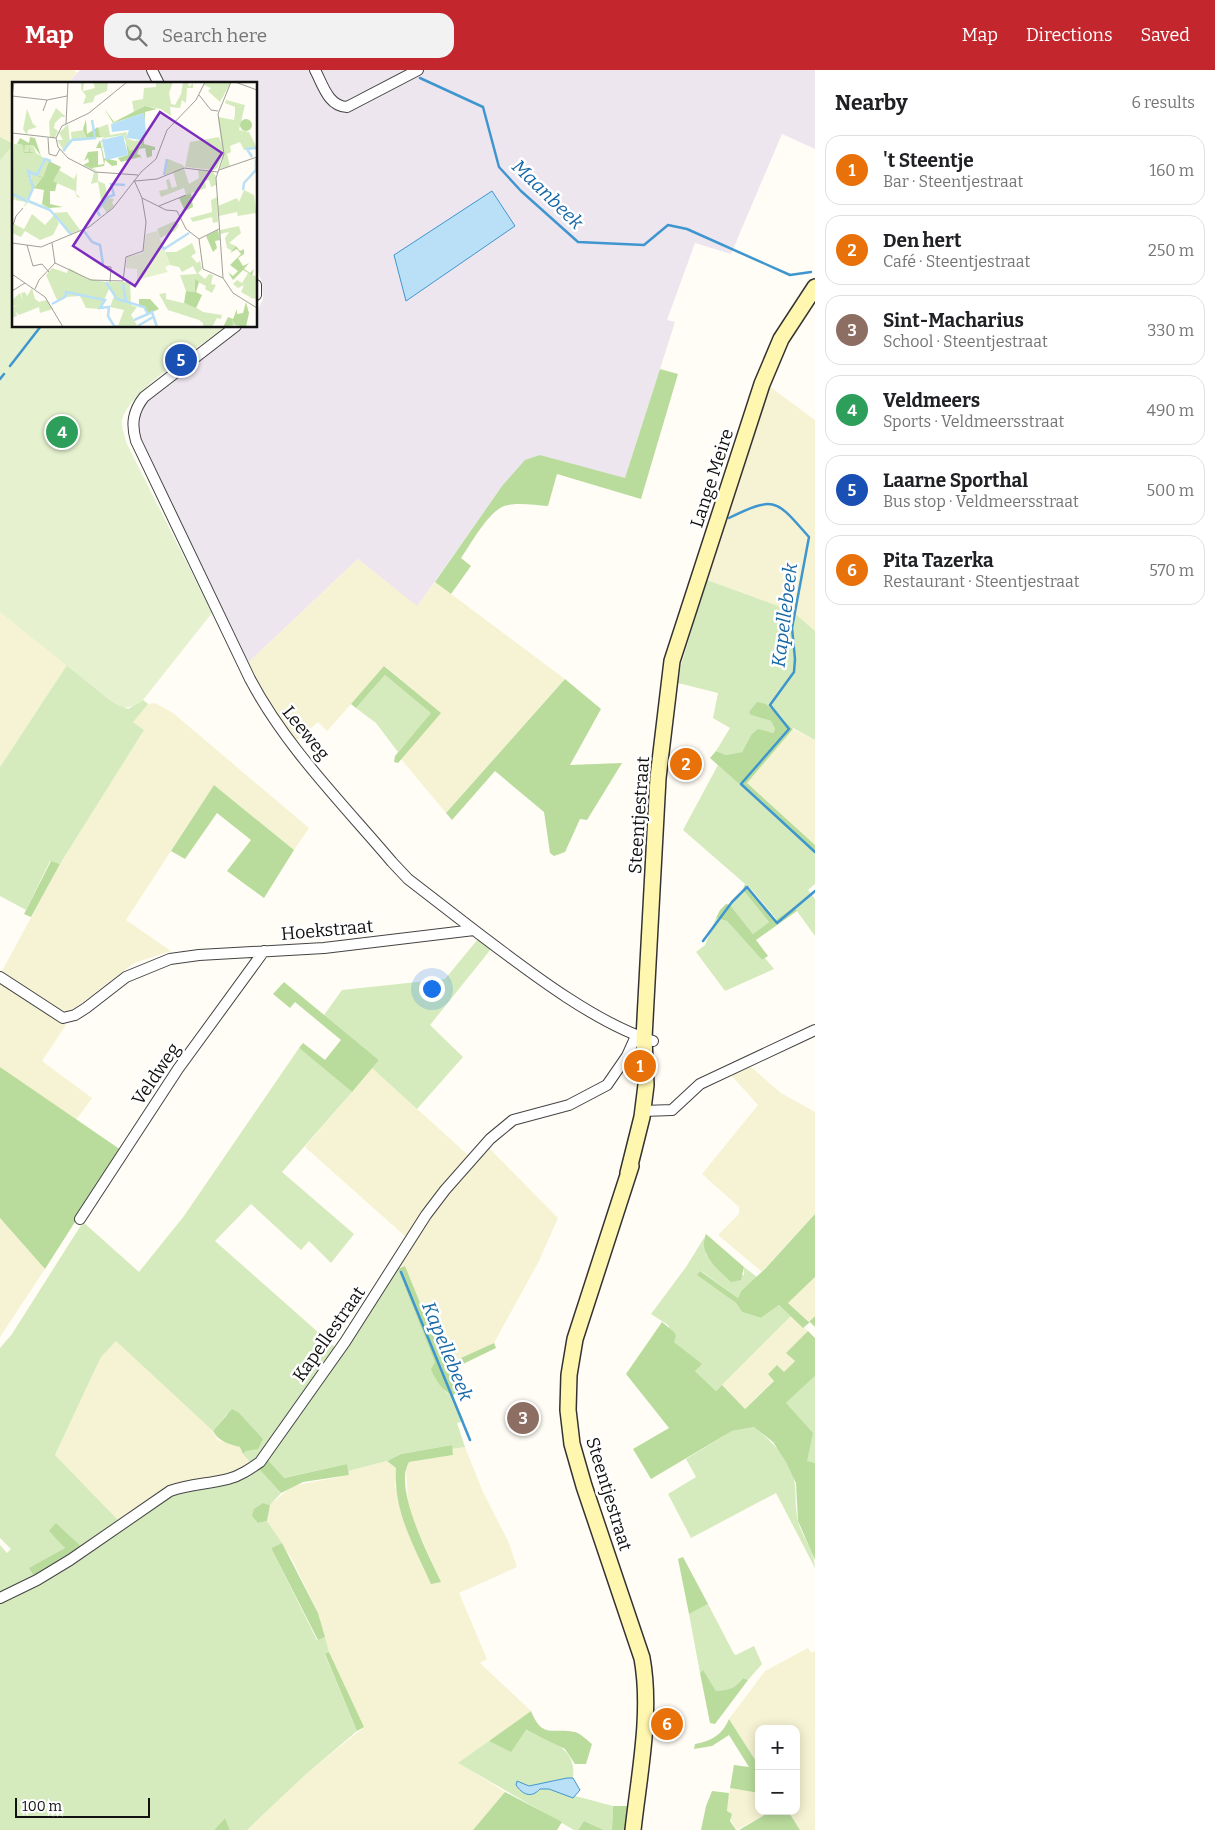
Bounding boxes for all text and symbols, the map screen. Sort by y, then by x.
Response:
search box [104,13,454,58]
text: Map [25,21,74,49]
icon: search [122,21,150,49]
text: Search here [162,24,267,47]
text: Map [962,24,998,46]
text: Directions [1026,24,1113,46]
text: Saved [1141,24,1190,46]
inset map [12,82,258,328]
text: Nearby [835,90,908,116]
text: 6 results [1132,93,1195,112]
text: 't Steentje [883,149,974,172]
water label: Maanbeek [507,155,589,234]
text: 1 [849,161,855,180]
text: 160 m [1149,161,1194,180]
text: Bar · Steentjestraat [883,172,1023,191]
text: Den hert [883,229,961,252]
text: 2 [847,241,857,260]
text: 250 m [1148,241,1194,260]
text: Café · Steentjestraat [883,252,1030,271]
text: Sint-Macharius [883,309,1024,332]
text: 3 [847,321,857,340]
text: 330 m [1147,321,1194,340]
text: School · Steentjestraat [883,332,1048,351]
pin: 5 [165,341,197,379]
text: Veldmeers [883,389,980,412]
text: 4 [847,401,857,420]
text: 490 m [1147,401,1194,420]
text: Sports · Veldmeersstraat [883,412,1064,431]
pin: 4 [46,413,78,451]
street label: Lange Meire [686,426,738,530]
text: Laarne Sporthal [883,469,1028,492]
text: 5 [848,481,856,500]
text: 500 m [1146,481,1194,500]
text: Bus stop · Veldmeersstraat [883,492,1079,511]
text: Pita Tazerka [883,549,994,572]
water label: Kapellebeek [767,561,802,669]
text: 6 [847,561,857,580]
text: 570 m [1149,561,1194,580]
text: Restaurant · Steentjestraat [883,572,1080,591]
street label: Leeweg [278,702,334,764]
pin: 2 [670,745,702,783]
street label: Steentjestraat [624,755,654,875]
street label: Hoekstraat [280,915,375,945]
your location [419,976,445,1002]
street label: Veldweg [127,1039,185,1109]
pin: 1 [624,1047,656,1085]
street label: Kapellestraat [288,1282,370,1386]
water label: Kapellebeek [417,1298,478,1405]
pin: 3 [507,1399,539,1437]
street label: Steentjestraat [581,1434,637,1554]
pin: 6 [651,1705,683,1743]
map controls [755,1725,800,1815]
button: + [755,1725,800,1770]
button: − [755,1770,800,1815]
scale bar [15,1795,150,1818]
text: 100 m [22,1798,62,1815]

